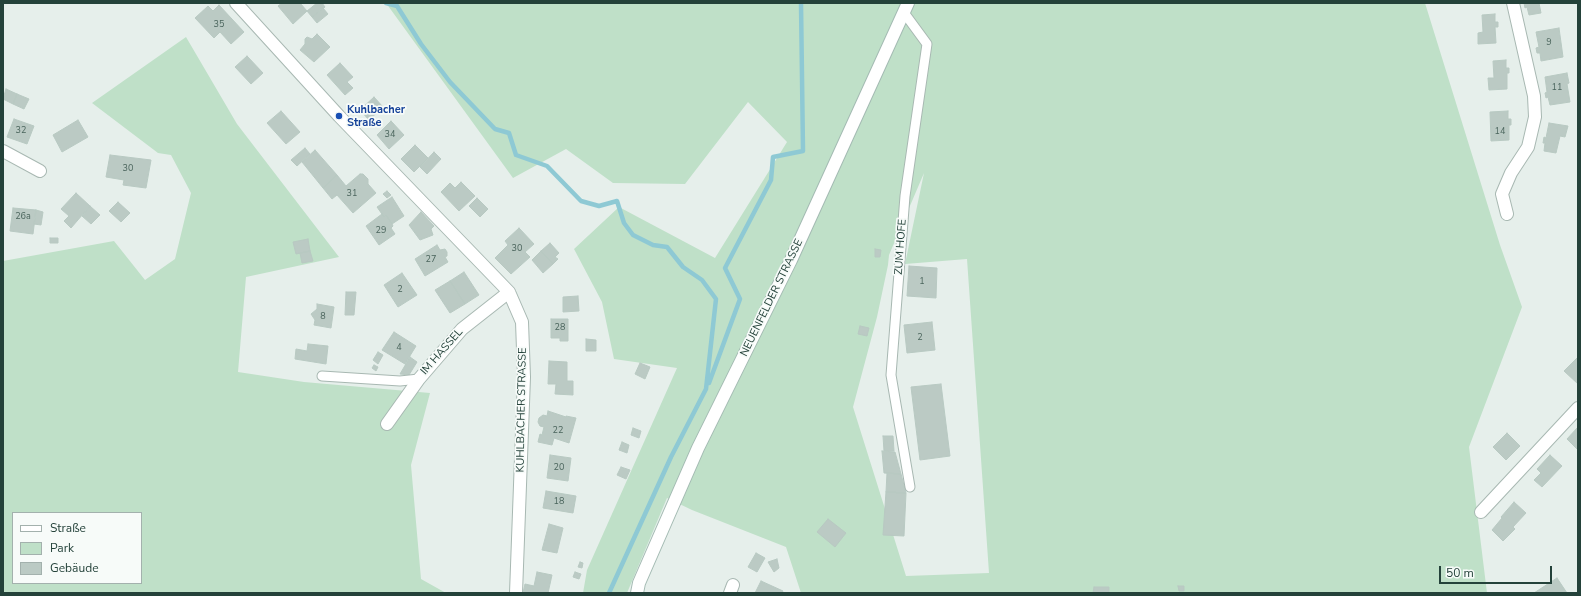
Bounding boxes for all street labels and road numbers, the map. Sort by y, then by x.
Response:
street label: ZUM HOFE [892,219,910,275]
street label: NEUENFELDER STRASSE [738,237,806,359]
street label: IM HASSEL [418,326,466,378]
street label: KUHLBACHER STRASSE [514,347,530,473]

